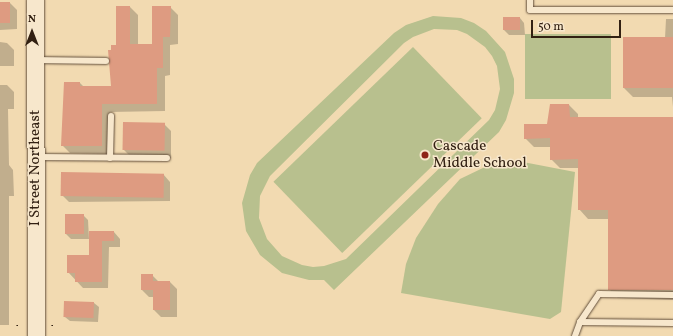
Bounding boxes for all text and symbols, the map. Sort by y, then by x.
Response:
north arrow [12,12,52,52]
text: N [28,12,36,27]
scale bar [533,12,623,38]
text: 50 m [538,19,564,35]
street label: I Street Northeast [27,110,45,226]
place label: Cascade Middle School [433,137,527,172]
marker: Cascade Middle School [420,150,430,160]

